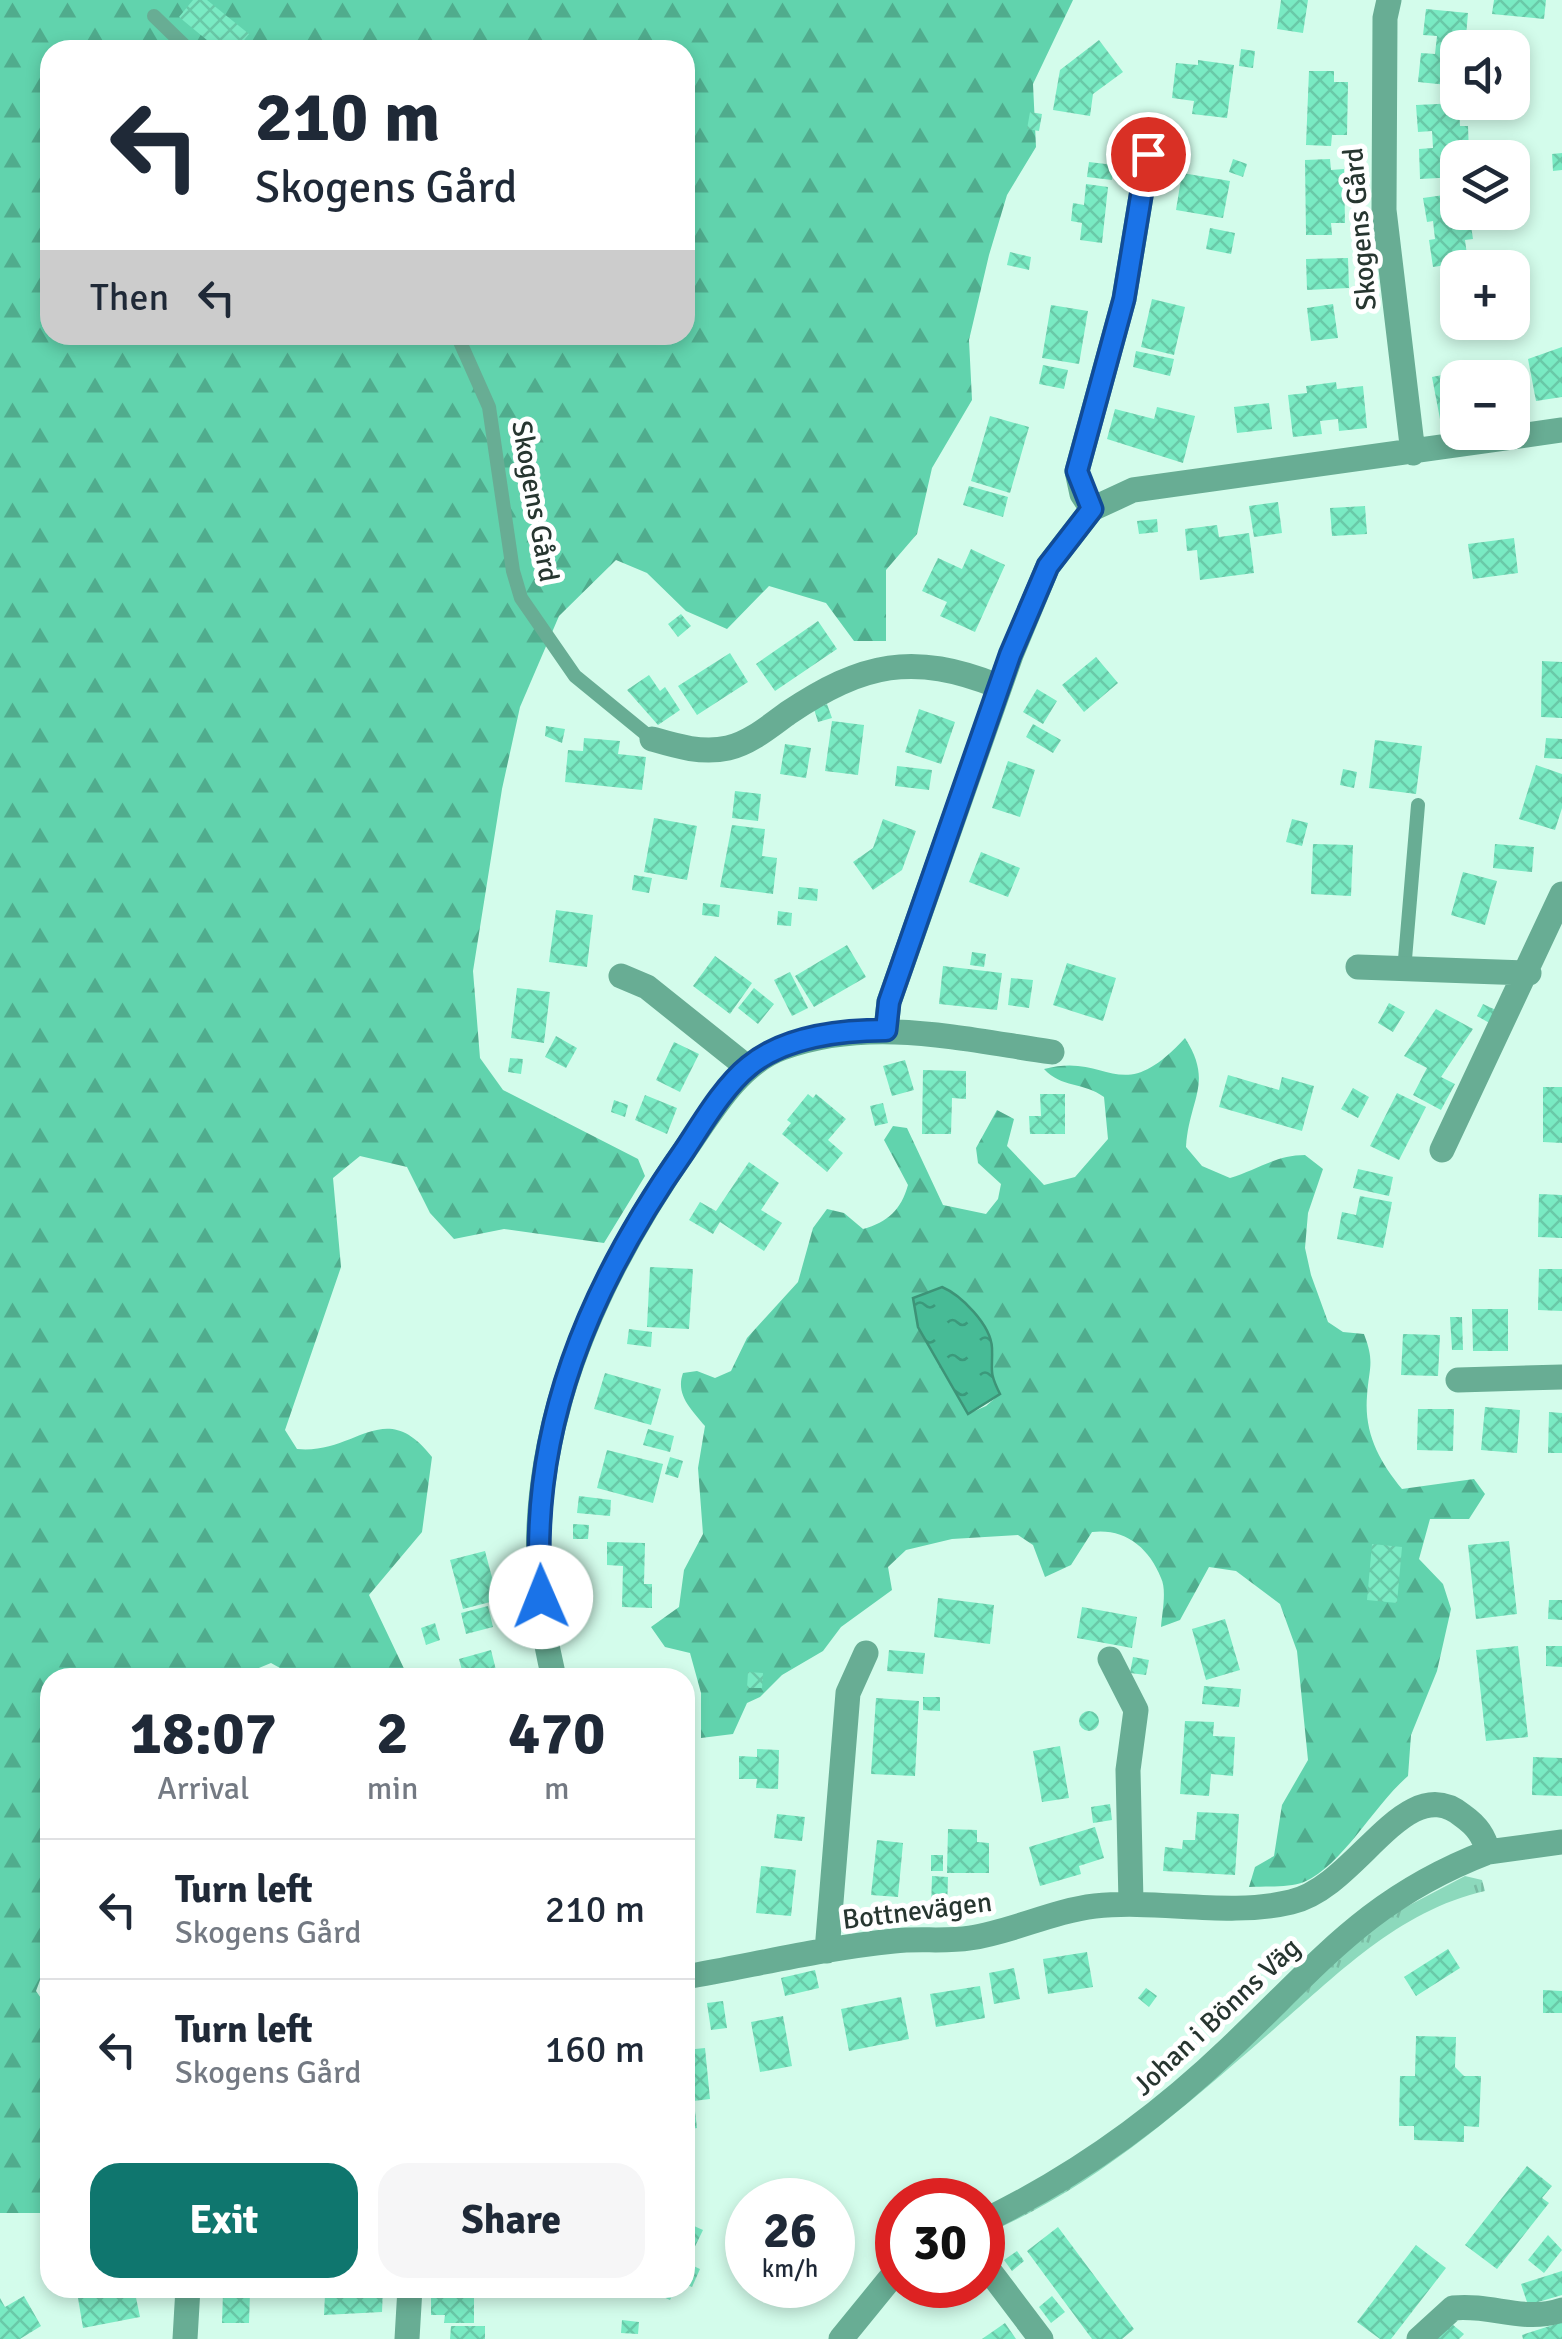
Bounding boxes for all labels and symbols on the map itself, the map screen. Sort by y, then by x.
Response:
pin [1106,112,1191,197]
street label: Skogens Gård [1336,146,1384,312]
street label: Skogens Gård [504,418,566,584]
position arrow [489,1545,593,1649]
street label: Bottnevägen [840,1885,994,1937]
street label: Johan i Bönns Väg [1126,1931,1307,2103]
speed limit sign: 30 [875,2178,1005,2308]

